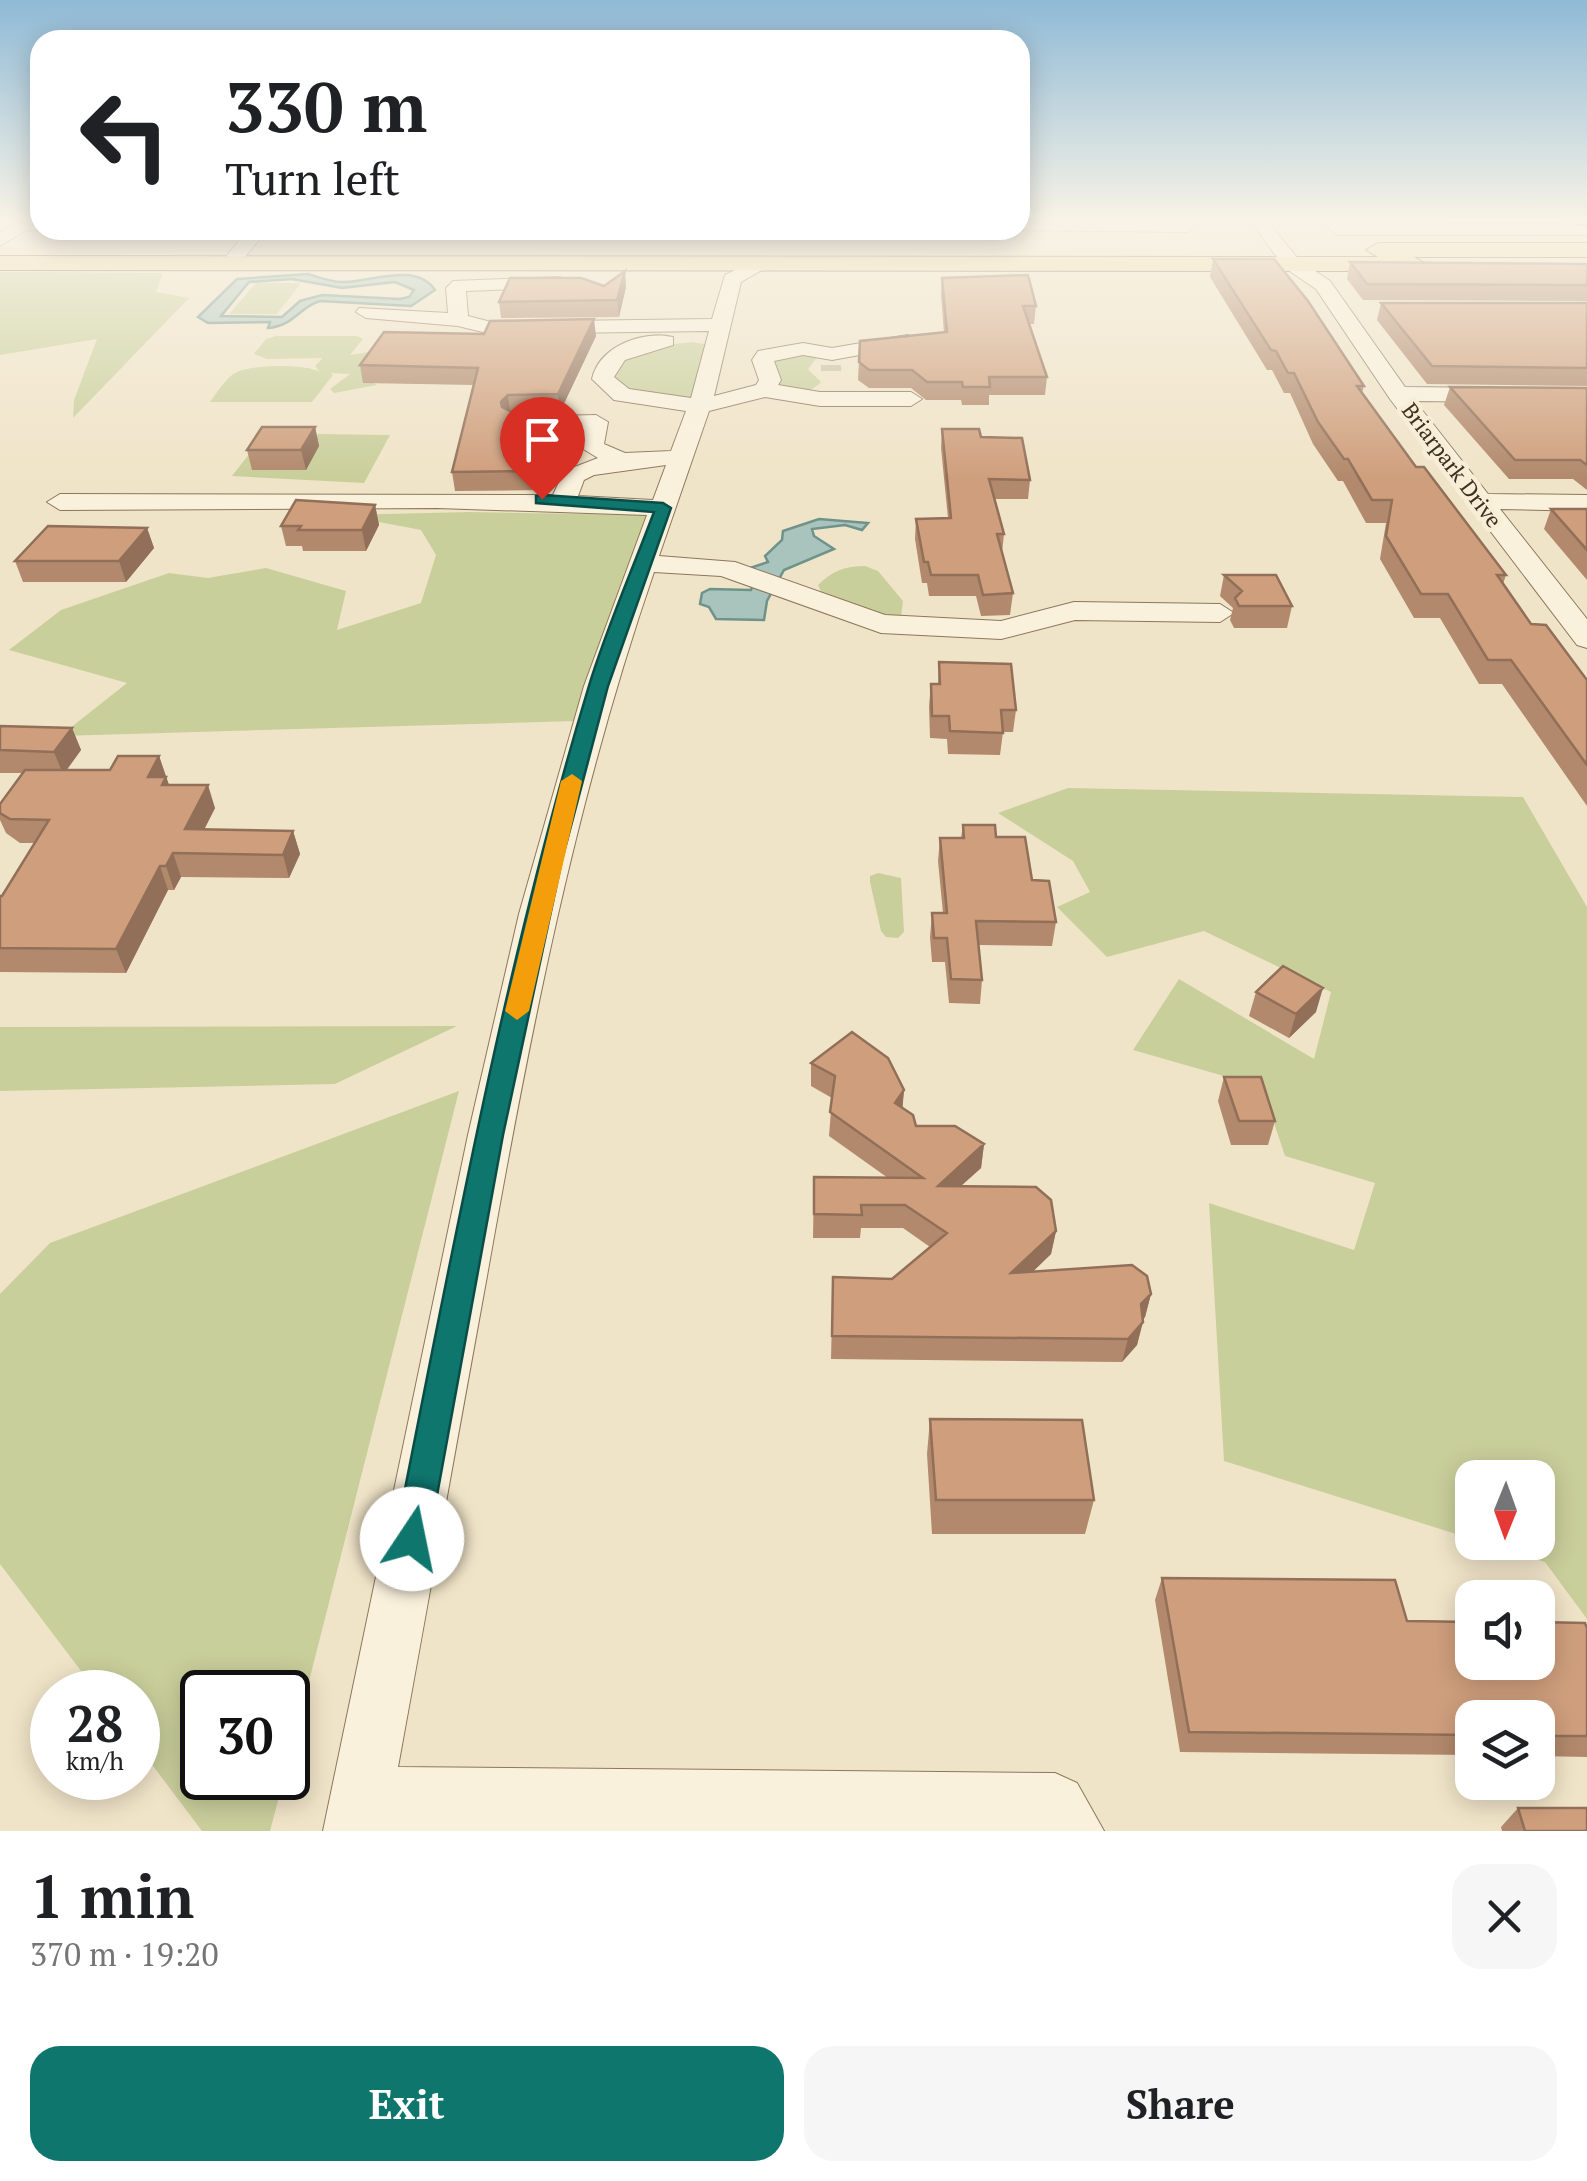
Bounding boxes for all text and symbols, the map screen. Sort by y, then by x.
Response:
text: 330 m [225,59,427,152]
icon: left [60,70,190,200]
text: Turn left [225,148,400,208]
street label: Briarpark Drive [1396,396,1509,533]
pin [500,397,585,500]
icon: arrive [515,412,570,467]
north arrow [1455,1460,1555,1560]
map controls [1455,1460,1555,1800]
position arrow [360,1487,464,1591]
button: sound [1455,1580,1555,1680]
speed limit sign: 30 [180,1670,310,1800]
text: 28 [67,1690,123,1756]
button: layers [1455,1700,1555,1800]
text: km/h [66,1744,124,1777]
text: 1 min [30,1856,194,1935]
button: close [1452,1864,1557,1969]
text: 370 m · 19:20 [30,1933,218,1975]
button: Exit [30,2046,784,2161]
button: Share [804,2046,1557,2161]

